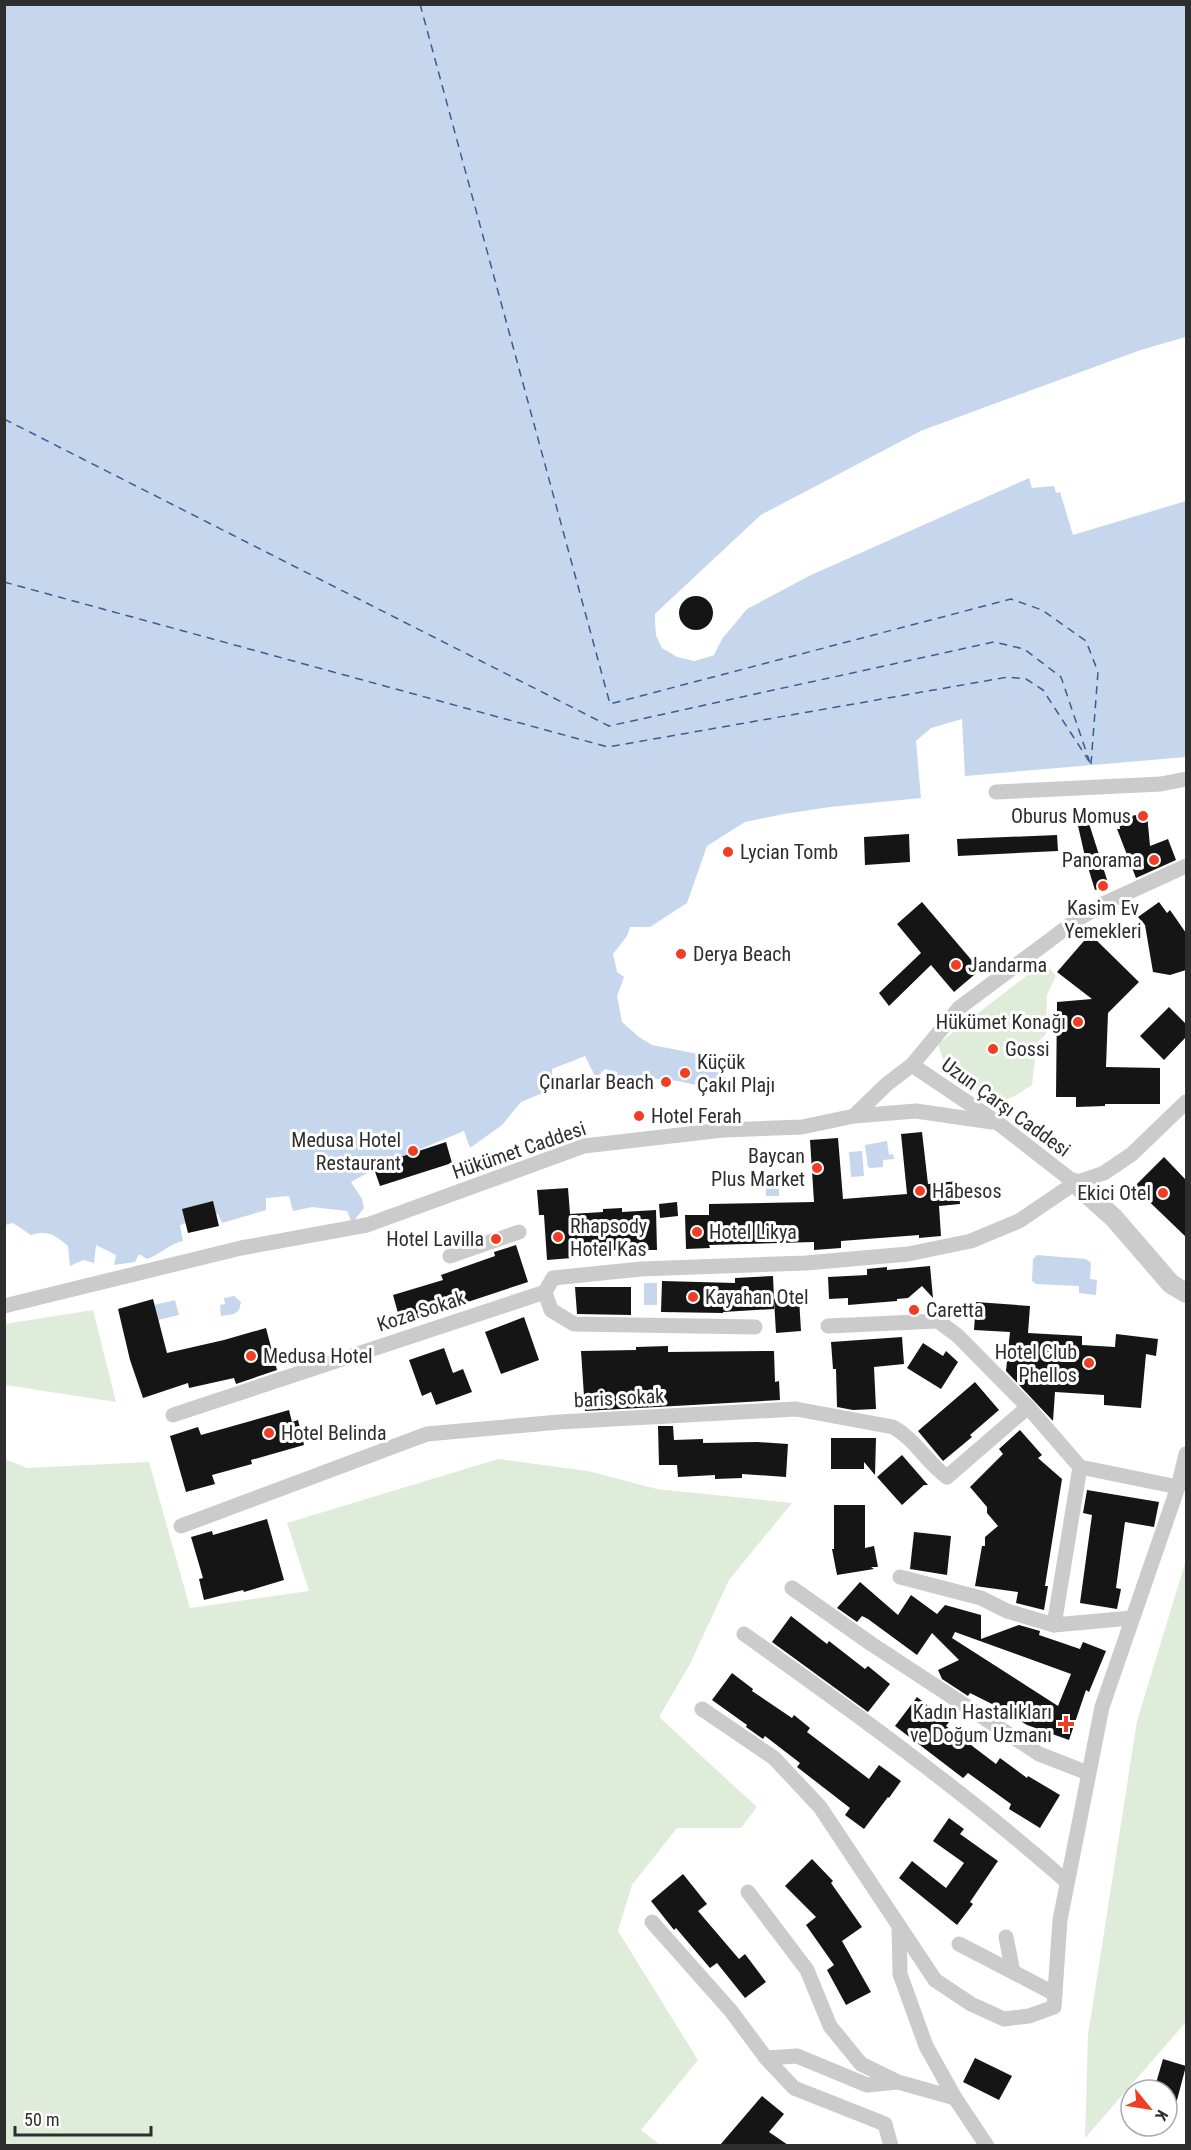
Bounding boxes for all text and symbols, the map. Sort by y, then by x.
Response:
place label: Oburus Momus [1011,804,1131,828]
marker: Oburus Momus [1136,809,1150,823]
place label: Lycian Tomb [740,840,838,864]
marker: Lycian Tomb [721,845,735,859]
place label: Panorama [1062,848,1142,872]
marker: Panorama [1147,853,1161,867]
marker: Kasim Ev Yemekleri [1096,879,1110,893]
place label: Kasim Ev Yemekleri [1064,896,1142,943]
place label: Derya Beach [693,942,791,966]
marker: Derya Beach [674,947,688,961]
place label: Jandarma [968,953,1047,977]
marker: Jandarma [949,958,963,972]
place label: Hükümet Konağı [936,1010,1066,1034]
marker: Hükümet Konağı [1071,1015,1085,1029]
place label: Gossi [1005,1037,1050,1061]
marker: Gossi [986,1042,1000,1056]
place label: Küçük Çakıl Plajı [697,1050,775,1097]
street label: Uzun Çarşı Caddesi [937,1052,1075,1162]
marker: Küçük Çakıl Plajı [678,1066,692,1080]
place label: Çınarlar Beach [539,1070,654,1094]
marker: Çınarlar Beach [659,1075,673,1089]
place label: Hotel Ferah [651,1104,742,1128]
marker: Hotel Ferah [632,1109,646,1123]
street label: Hükümet Caddesi [449,1116,589,1184]
place label: Medusa Hotel Restaurant [291,1128,401,1175]
marker: Medusa Hotel Restaurant [406,1144,420,1158]
place label: Baycan Plus Market [711,1144,805,1191]
marker: Baycan Plus Market [810,1161,824,1175]
place label: Habesos [932,1179,1002,1203]
place label: Ekici Otel [1077,1181,1151,1205]
marker: Habesos [913,1184,927,1198]
marker: Ekici Otel [1156,1186,1170,1200]
place label: Rhapsody Hotel Kas [570,1214,647,1261]
place label: Hotel Likya [709,1220,797,1244]
marker: Hotel Likya [690,1225,704,1239]
place label: Hotel Lavilla [386,1227,484,1251]
marker: Rhapsody Hotel Kas [551,1230,565,1244]
marker: Hotel Lavilla [489,1232,503,1246]
street label: Koza Sokak [374,1285,468,1337]
place label: Kayahan Otel [705,1285,809,1309]
marker: Kayahan Otel [686,1290,700,1304]
place label: Caretta [926,1298,984,1322]
marker: Caretta [907,1303,921,1317]
place label: Hotel Club Phellos [995,1340,1077,1387]
place label: Medusa Hotel [263,1344,373,1368]
marker: Medusa Hotel [244,1349,258,1363]
marker: Hotel Club Phellos [1082,1356,1096,1370]
street label: baris sokak [573,1384,665,1412]
place label: Hotel Belinda [281,1421,387,1445]
marker: Hotel Belinda [262,1426,276,1440]
place label: Kadın Hastalıkları ve Doğum Uzmanı [910,1700,1052,1747]
marker: Kadın Hastalıkları ve Doğum Uzmanı [1057,1715,1075,1733]
north arrow [1119,2078,1179,2138]
scale bar [15,2099,152,2137]
text: K [1151,2107,1172,2124]
text: 50 m [24,2109,59,2130]

